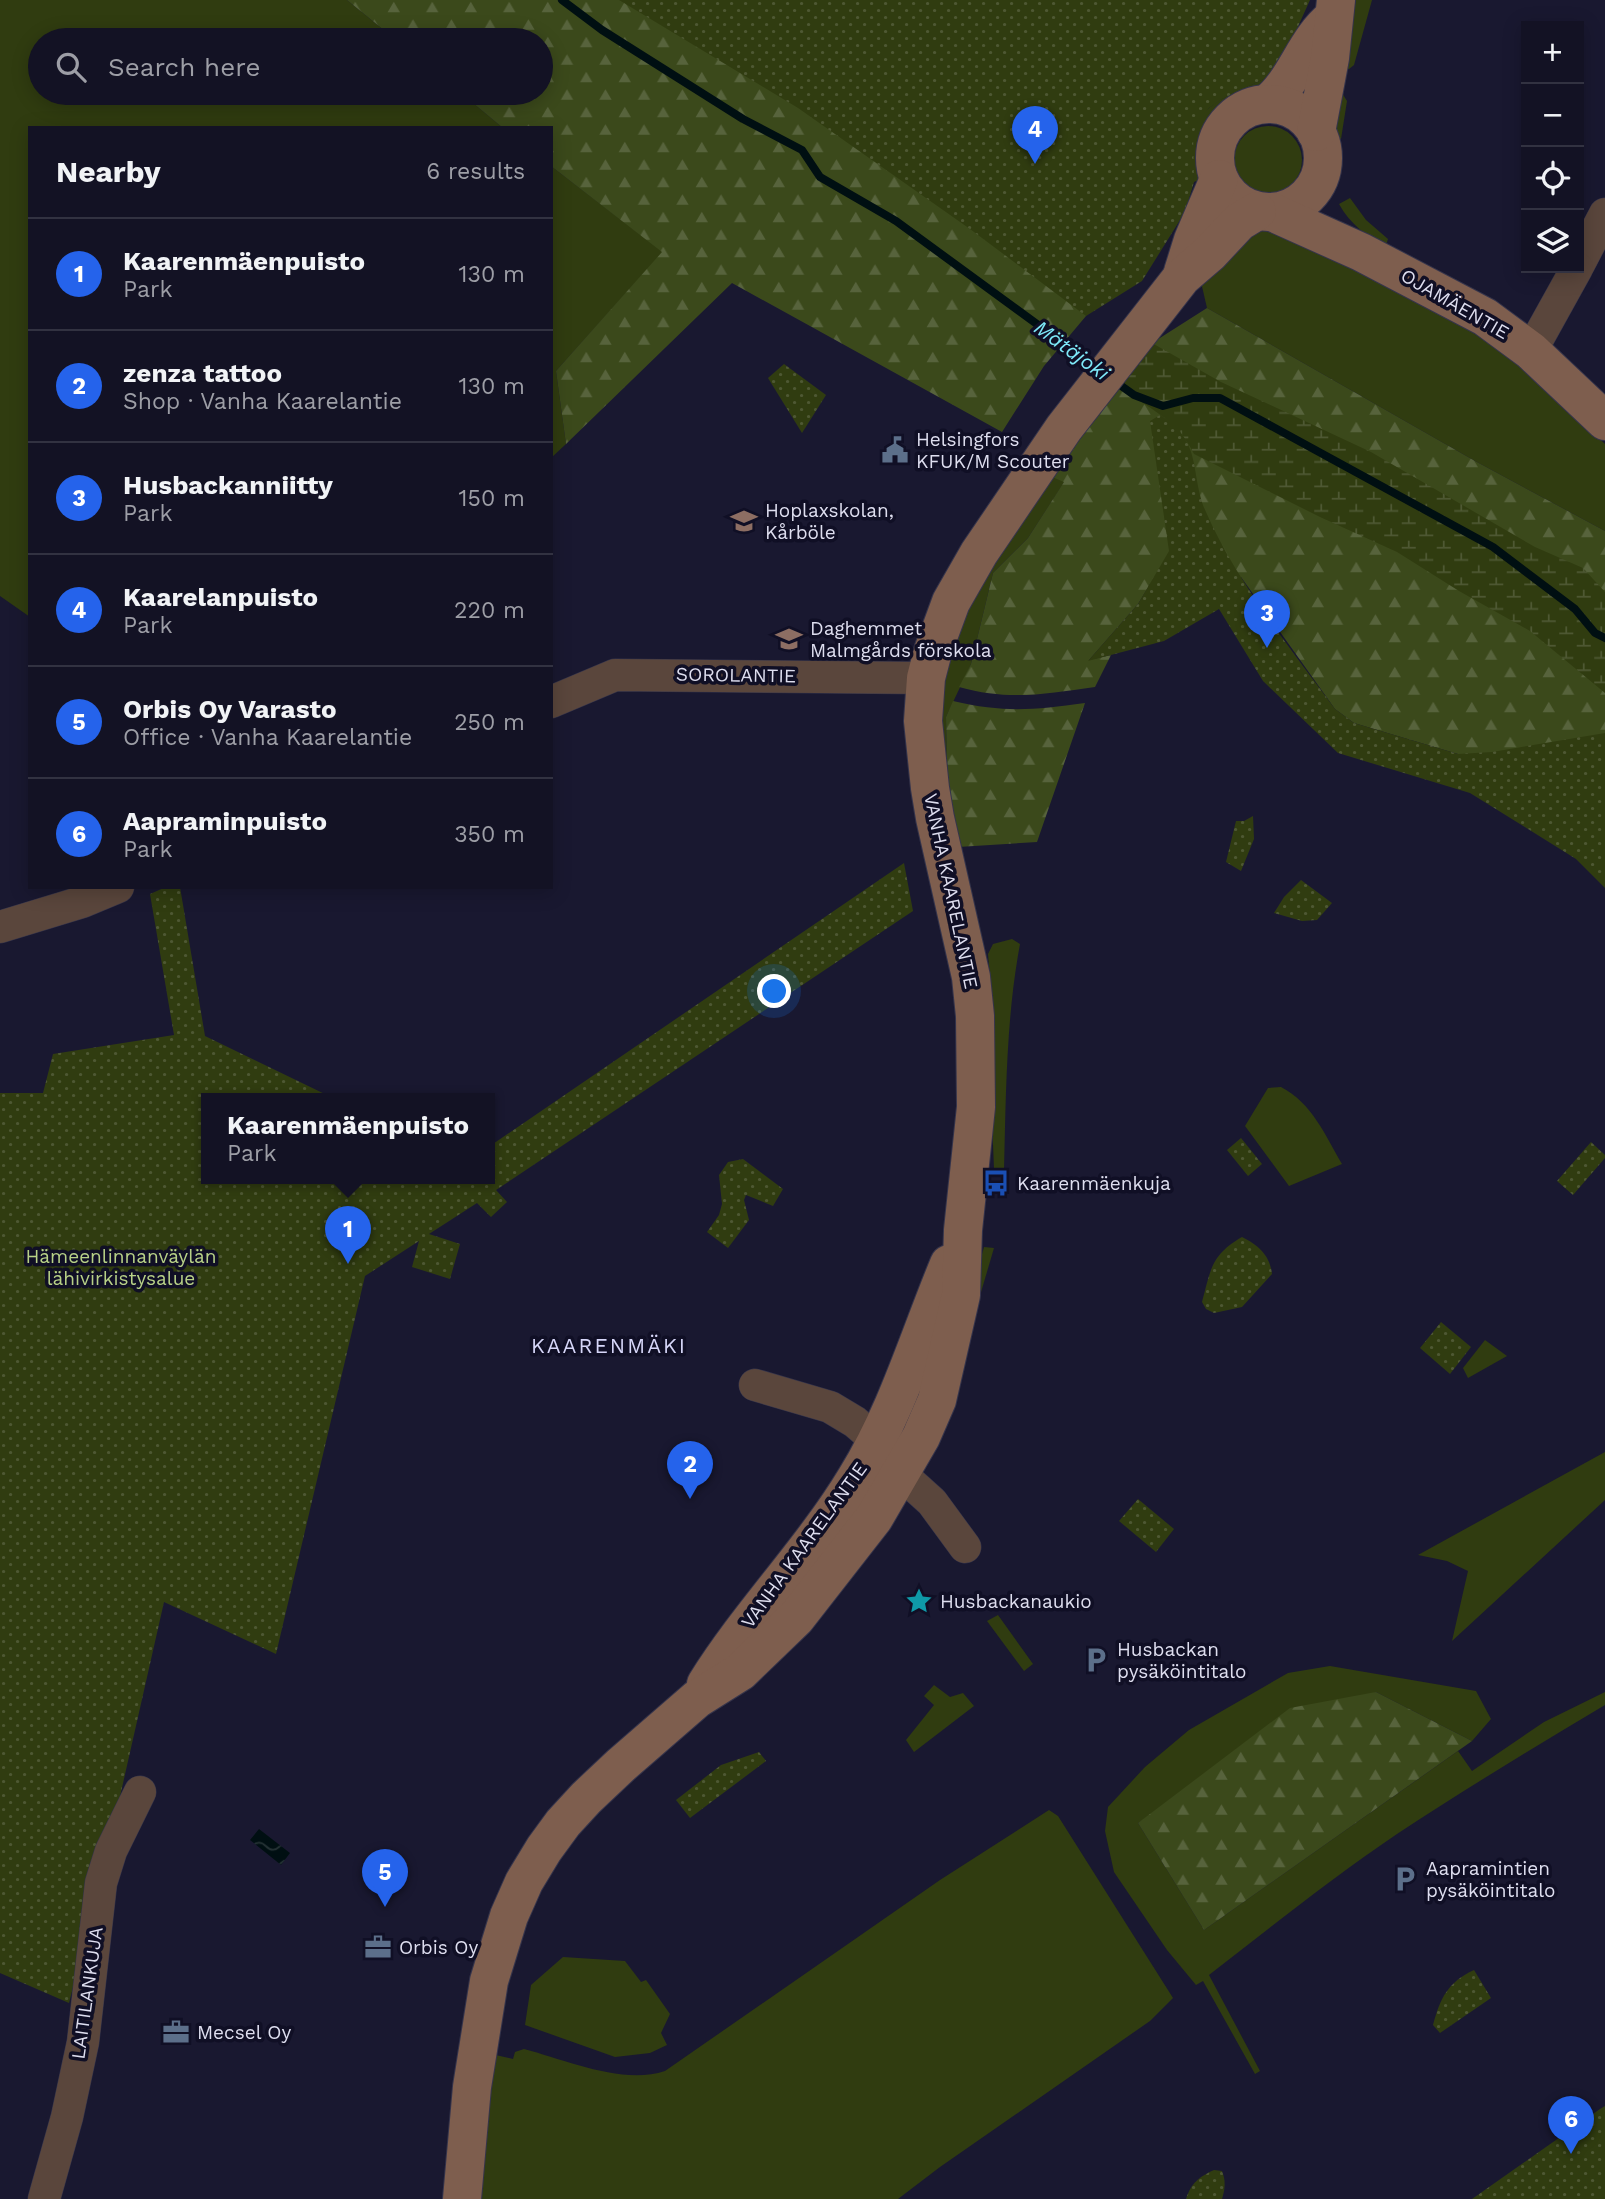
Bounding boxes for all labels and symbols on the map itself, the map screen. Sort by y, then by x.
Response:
pin: 4 [1012,106,1058,164]
street label: OJAMÄENTIE [1397,264,1513,344]
water label: Mätäjoki [1030,314,1115,386]
place label: Helsingfors KFUK/M Scouter [916,428,1070,473]
public building icon: Helsingfors KFUK/M Scouter [880,435,910,465]
place label: Hoplaxskolan, Kårböle [765,499,894,544]
school or university icon: Hoplaxskolan, Kårböle [729,506,759,536]
pin: 3 [1244,590,1290,648]
place label: Daghemmet Malmgårds förskola [810,617,992,662]
school or university icon: Daghemmet Malmgårds förskola [774,624,804,654]
street label: SOROLANTIE [676,662,796,688]
street label: VANHA KAARELANTIE [919,791,983,991]
your location [757,974,791,1008]
bus stop icon: Kaarenmäenkuja [981,1168,1011,1198]
place label: Kaarenmäenkuja [1017,1172,1171,1195]
pin: 1 [325,1206,371,1264]
park label: Hämeenlinnanväylän lähivirkistysalue [25,1245,217,1290]
district label: KAARENMÄKI [531,1333,687,1358]
pin: 2 [667,1441,713,1499]
street label: VANHA KAARELANTIE [736,1458,872,1632]
place icon: Husbackanaukio [904,1586,934,1616]
place label: Husbackanaukio [940,1590,1092,1613]
place label: Husbackan pysäköintitalo [1117,1638,1246,1683]
parking icon: Husbackan pysäköintitalo [1081,1645,1111,1675]
pin: 5 [362,1849,408,1907]
place label: Aapramintien pysäköintitalo [1426,1857,1555,1902]
parking icon: Aapramintien pysäköintitalo [1390,1864,1420,1894]
street label: LAITILANKUJA [66,1925,108,2061]
office icon: Orbis Oy [363,1932,393,1962]
place label: Orbis Oy [399,1936,478,1959]
office icon: Mecsel Oy [161,2017,191,2047]
place label: Mecsel Oy [197,2021,291,2044]
pin: 6 [1548,2096,1594,2154]

